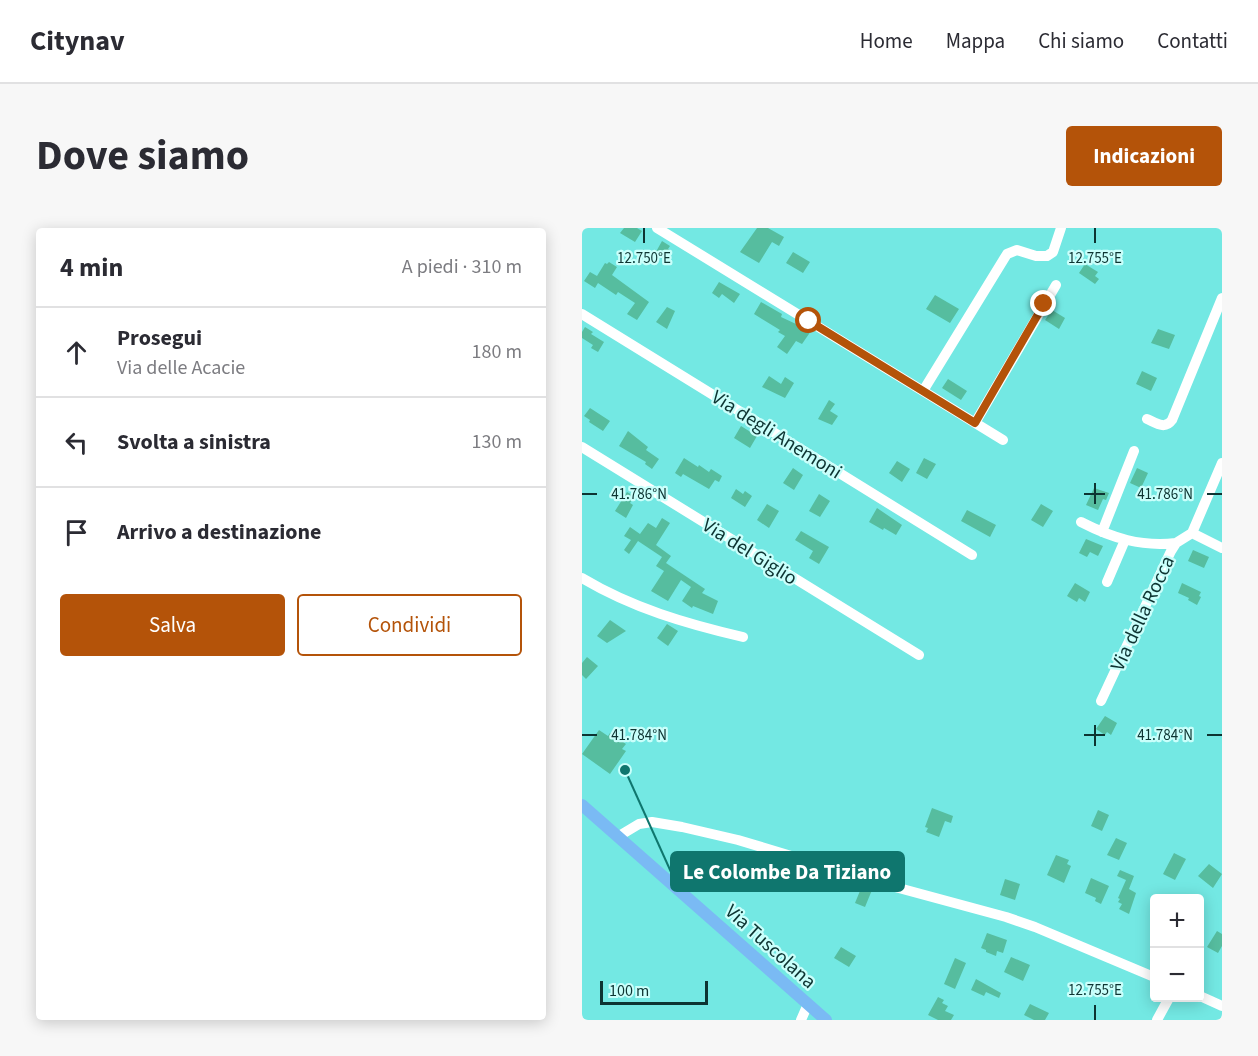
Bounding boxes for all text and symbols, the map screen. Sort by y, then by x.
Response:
text: Citynav [30,21,125,61]
text: Home [860,26,913,56]
text: Mappa [946,26,1005,56]
text: Chi siamo [1038,26,1124,56]
text: Contatti [1157,26,1228,56]
text: Dove siamo [36,126,249,186]
button: Indicazioni [1066,126,1222,186]
text: 12.750°E [617,248,671,269]
text: 12.755°E [1068,248,1122,269]
text: 4 min [60,249,123,286]
text: A piedi · 310 m [402,253,522,281]
route end [1030,290,1056,316]
route start [795,307,821,333]
text: Prosegui [117,322,202,354]
icon: ahead [60,336,93,369]
text: 180 m [472,338,522,366]
text: Via delle Acacie [117,354,245,382]
street label: Via degli Anemoni [706,383,847,486]
icon: left [60,426,93,459]
text: Svolta a sinistra [117,426,271,458]
text: 130 m [472,428,522,456]
text: 41.786°N [611,484,667,505]
text: 41.786°N [1137,484,1193,505]
street label: Via del Giglio [696,511,803,592]
icon: arrive [60,516,93,549]
text: Arrivo a destinazione [117,516,322,548]
street label: Via della Rocca [1104,551,1182,676]
button: Salva [60,594,285,656]
button: Condividi [297,594,522,656]
text: 41.784°N [611,725,667,746]
text: 41.784°N [1137,725,1193,746]
callout: Le Colombe Da Tiziano [671,852,904,891]
text: Le Colombe Da Tiziano [683,857,891,887]
map controls [1150,894,1204,1002]
button: + [1150,894,1204,948]
street label: Via Tuscolana [719,898,822,995]
button: − [1150,948,1204,1002]
scale bar [600,978,708,1006]
text: 100 m [609,980,649,1002]
text: 12.755°E [1068,980,1122,1001]

